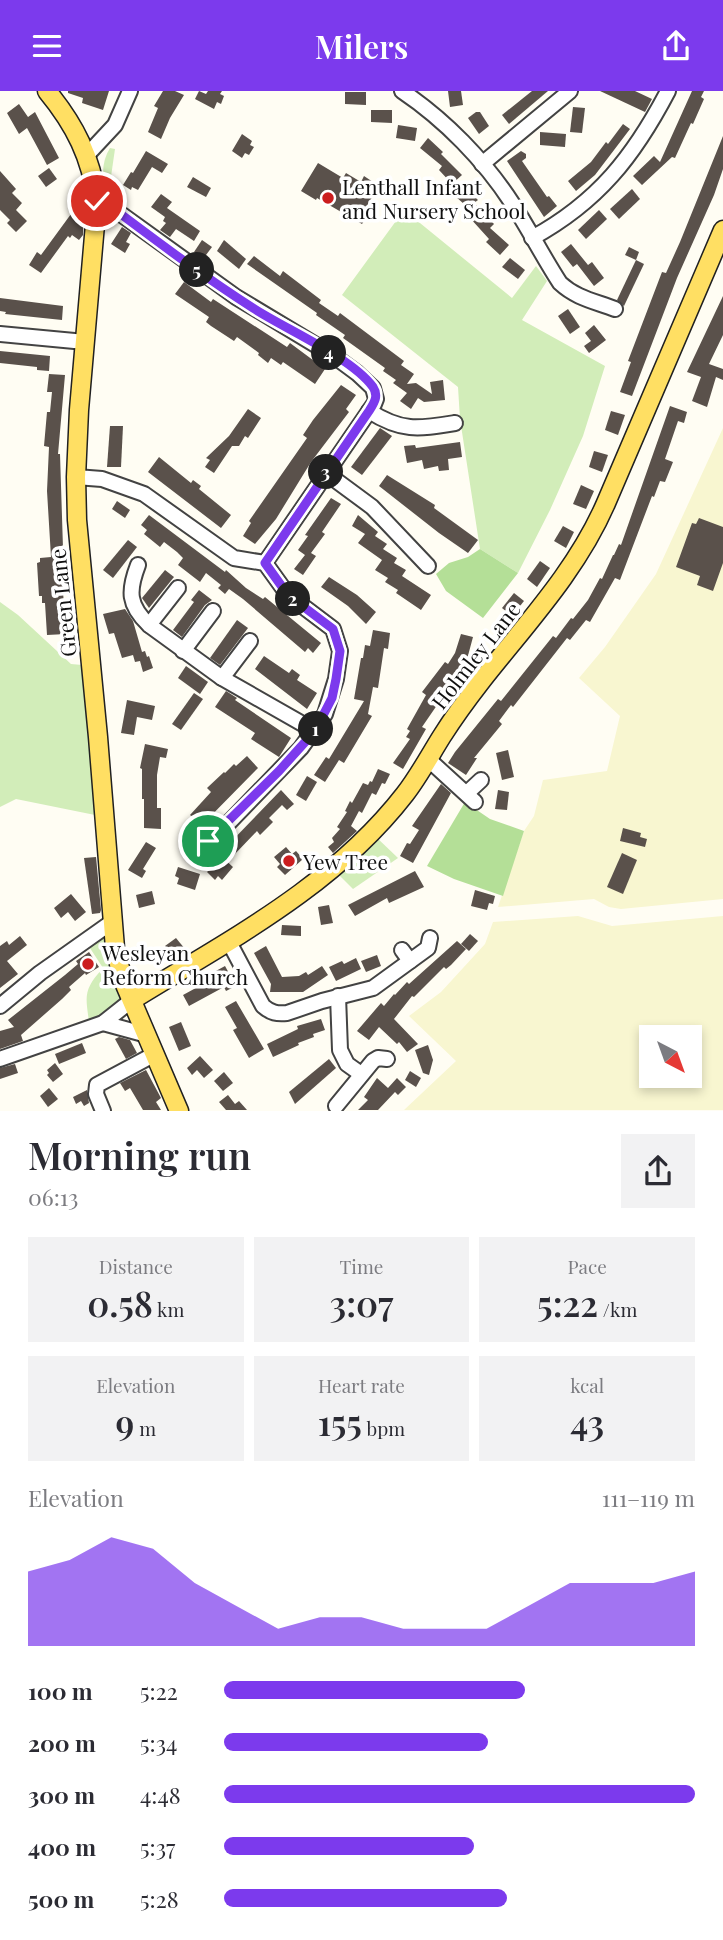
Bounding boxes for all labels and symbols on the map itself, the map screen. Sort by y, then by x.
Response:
pin [67,171,127,231]
place label: Lenthall Infant and Nursery School [342,172,526,224]
marker: Lenthall Infant and Nursery School [320,190,336,206]
pin: 5 [180,253,214,287]
pin: 4 [312,335,346,371]
pin: 3 [308,455,344,489]
street label: Green Lane [42,547,82,659]
pin: 2 [276,581,310,617]
street label: Holmley Lane [424,596,526,714]
pin: 1 [298,711,334,747]
pin [178,811,238,871]
place label: Yew Tree [302,847,388,875]
marker: Yew Tree [281,853,297,869]
place label: Wesleyan Reform Church [101,938,249,990]
marker: Wesleyan Reform Church [80,956,96,972]
north arrow [639,1025,702,1089]

